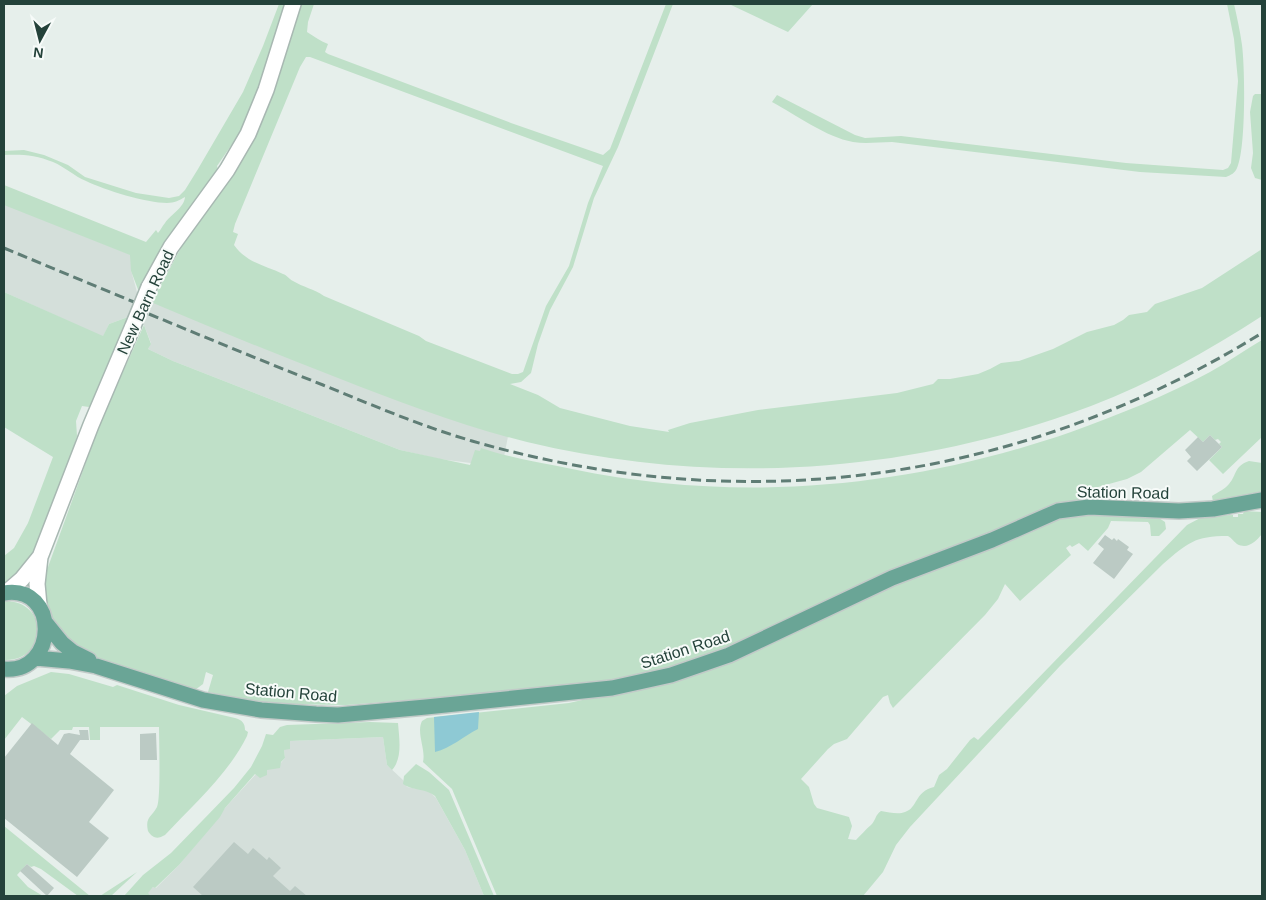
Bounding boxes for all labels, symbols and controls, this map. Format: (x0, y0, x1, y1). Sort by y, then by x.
north arrow (15, 15, 65, 65)
text: N (32, 44, 44, 61)
street label: New Barn Road (114, 247, 177, 357)
street label: Station Road (1077, 483, 1169, 502)
street label: Station Road (639, 627, 732, 672)
street label: Station Road (244, 680, 338, 705)

